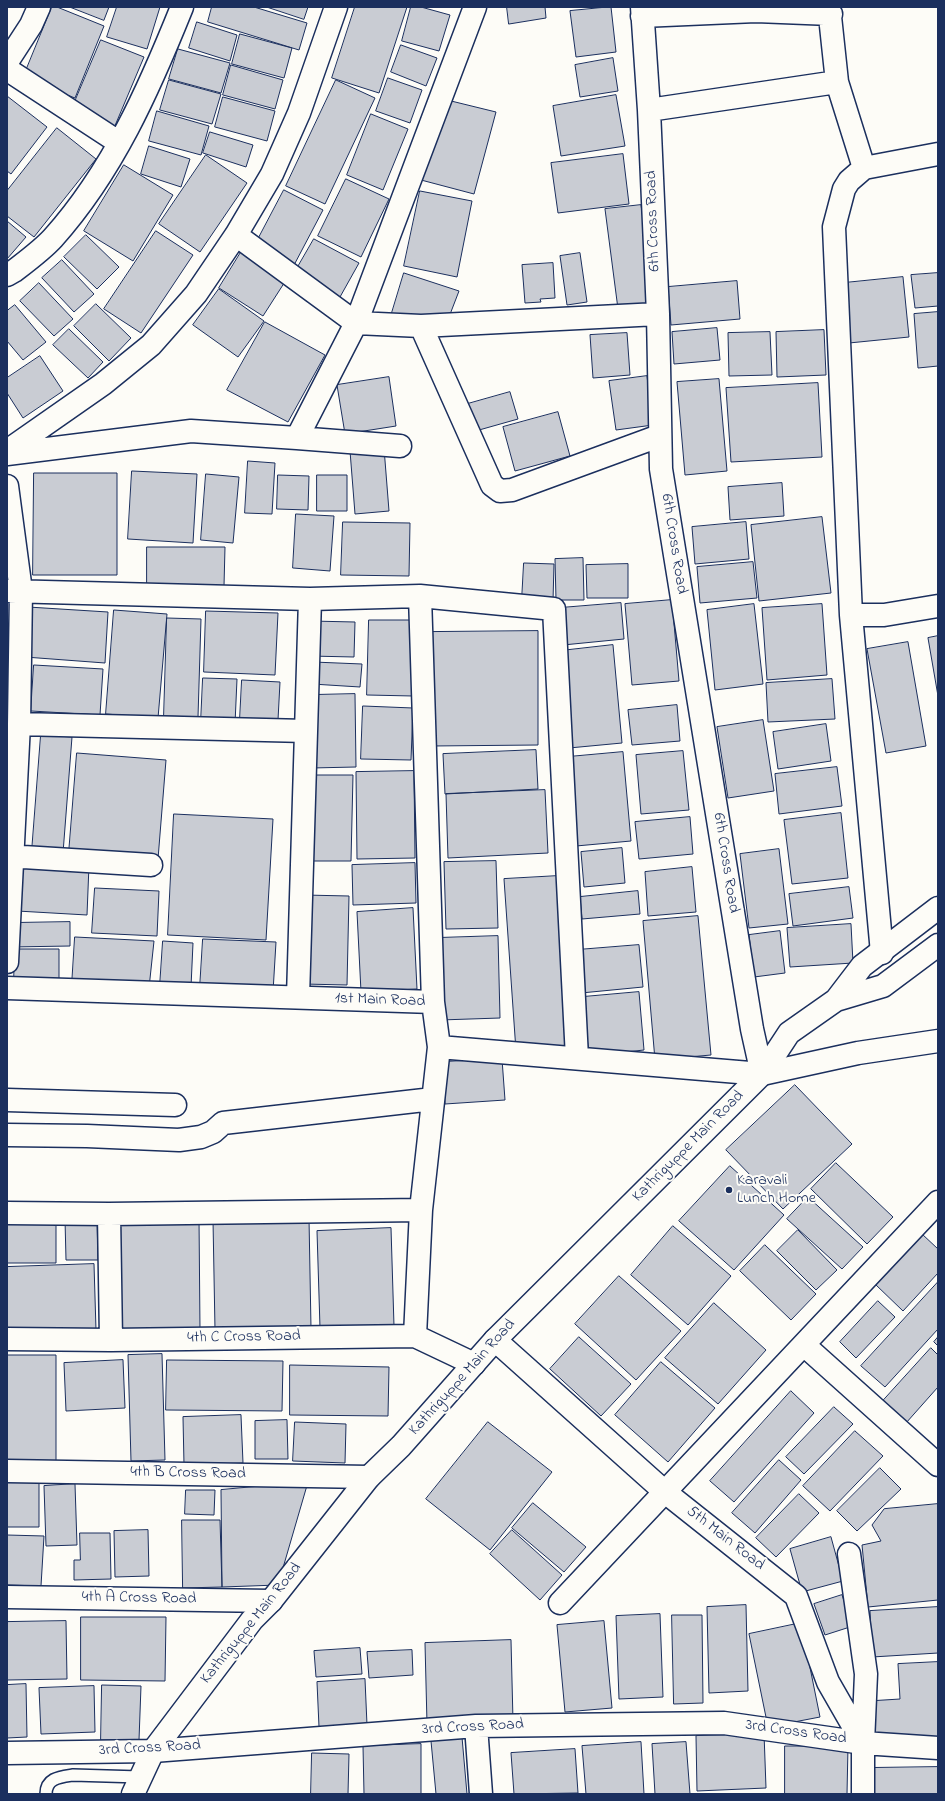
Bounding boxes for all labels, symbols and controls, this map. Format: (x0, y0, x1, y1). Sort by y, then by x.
street label: 6th Cross Road (643, 170, 665, 272)
street label: 6th Cross Road (656, 493, 690, 595)
street label: 6th Cross Road (708, 812, 742, 914)
street label: 1st Main Road (334, 990, 426, 1012)
street label: Kathriguppe Main Road (629, 1087, 749, 1207)
place label: Karavali Lunch Home (737, 1171, 816, 1209)
marker: Karavali Lunch Home (724, 1185, 734, 1195)
street label: Kathriguppe Main Road (406, 1316, 520, 1440)
street label: 4th C Cross Road (187, 1327, 301, 1349)
street label: 4th B Cross Road (130, 1463, 246, 1485)
street label: 5th Main Road (682, 1502, 768, 1576)
street label: Kathriguppe Main Road (197, 1560, 307, 1688)
street label: 4th A Cross Road (82, 1588, 196, 1610)
street label: 3rd Cross Road (422, 1716, 524, 1740)
street label: 3rd Cross Road (744, 1716, 848, 1750)
street label: 3rd Cross Road (99, 1737, 201, 1761)

